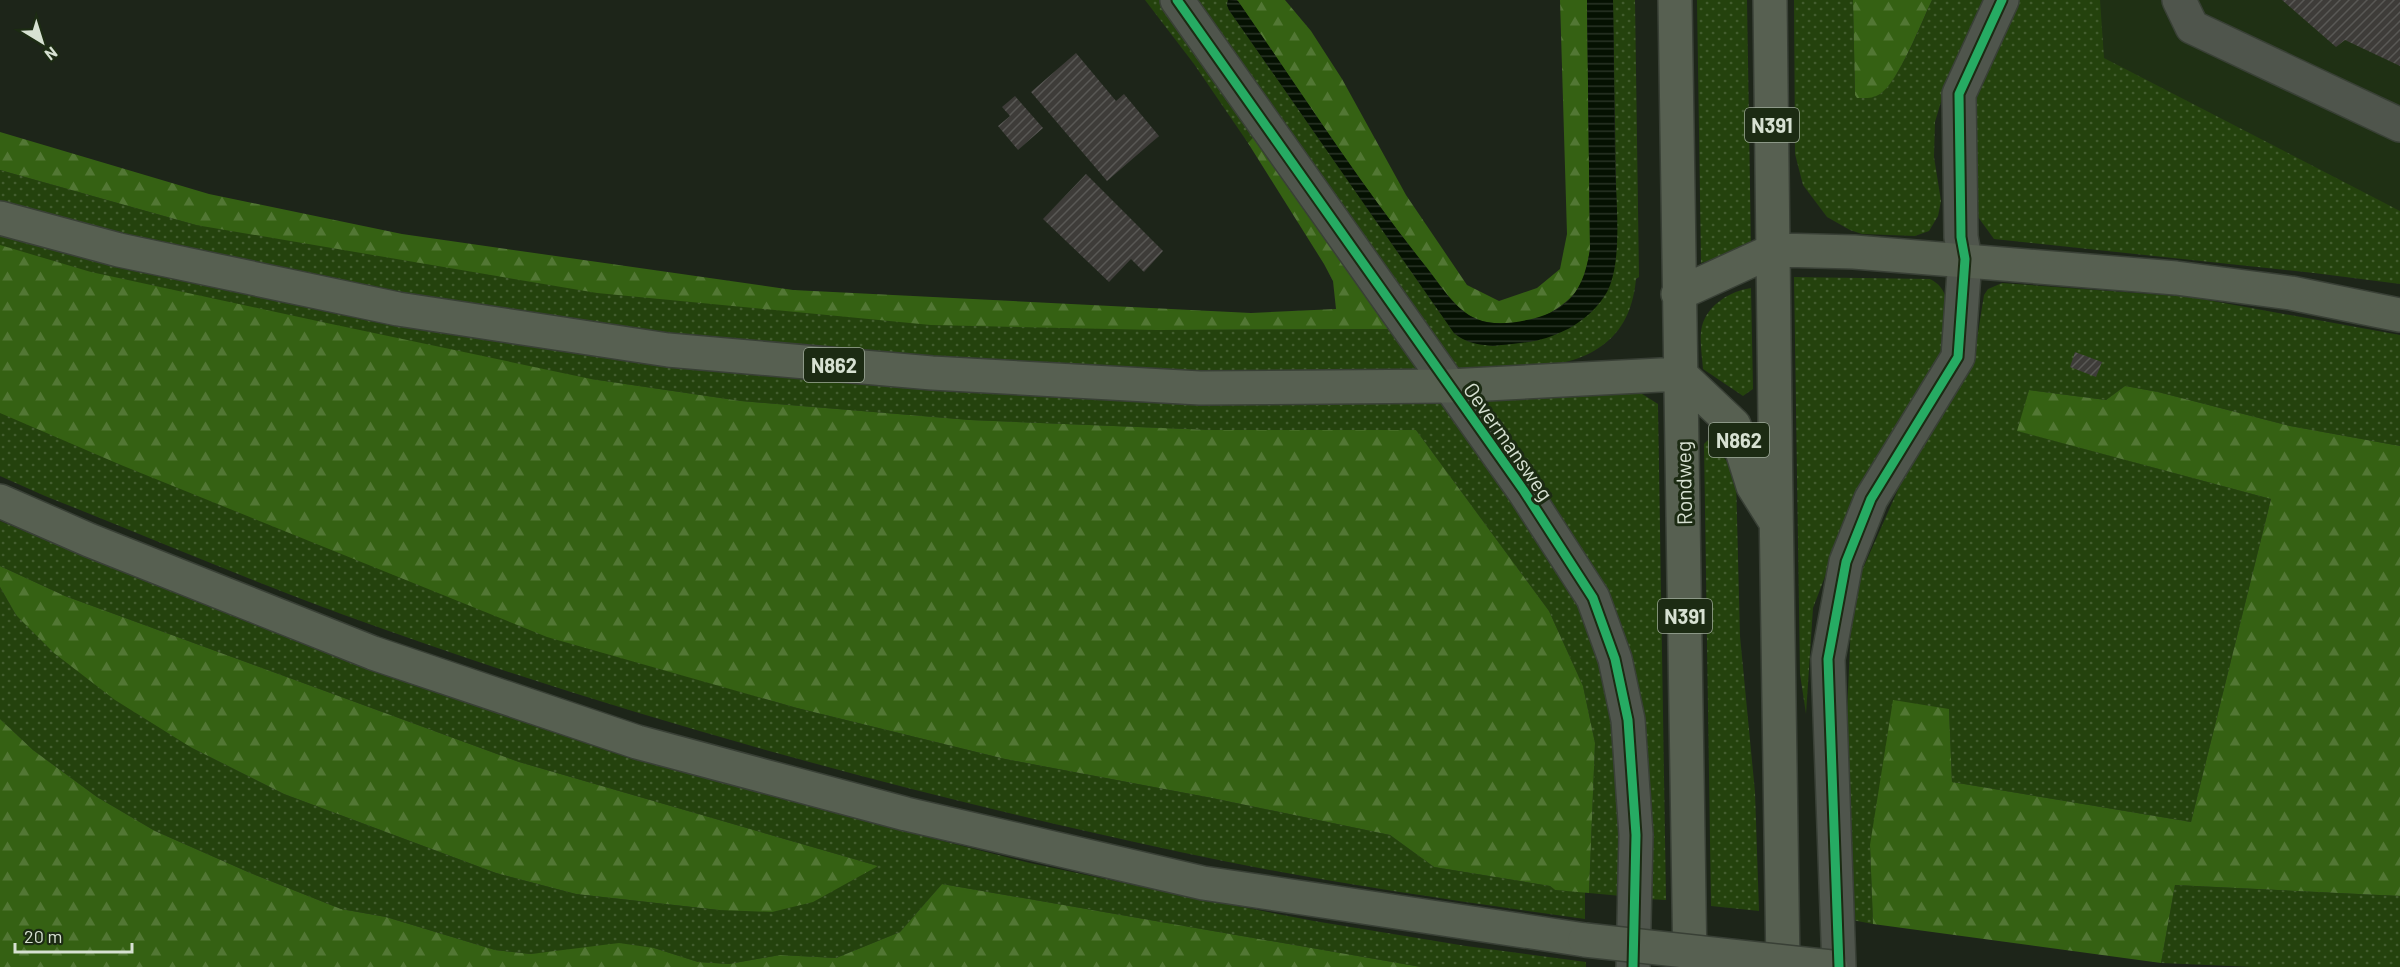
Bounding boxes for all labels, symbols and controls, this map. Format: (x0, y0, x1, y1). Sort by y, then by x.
north arrow (12, 12, 72, 72)
text: N (42, 43, 62, 65)
road number: N391 (1745, 108, 1799, 142)
road number: N862 (804, 348, 864, 382)
street label: Oevermansweg (1459, 377, 1559, 505)
road number: N862 (1709, 423, 1769, 457)
street label: Rondweg (1670, 441, 1696, 525)
road number: N391 (1658, 599, 1712, 633)
scale bar (15, 916, 132, 954)
text: 20 m (24, 925, 62, 947)

